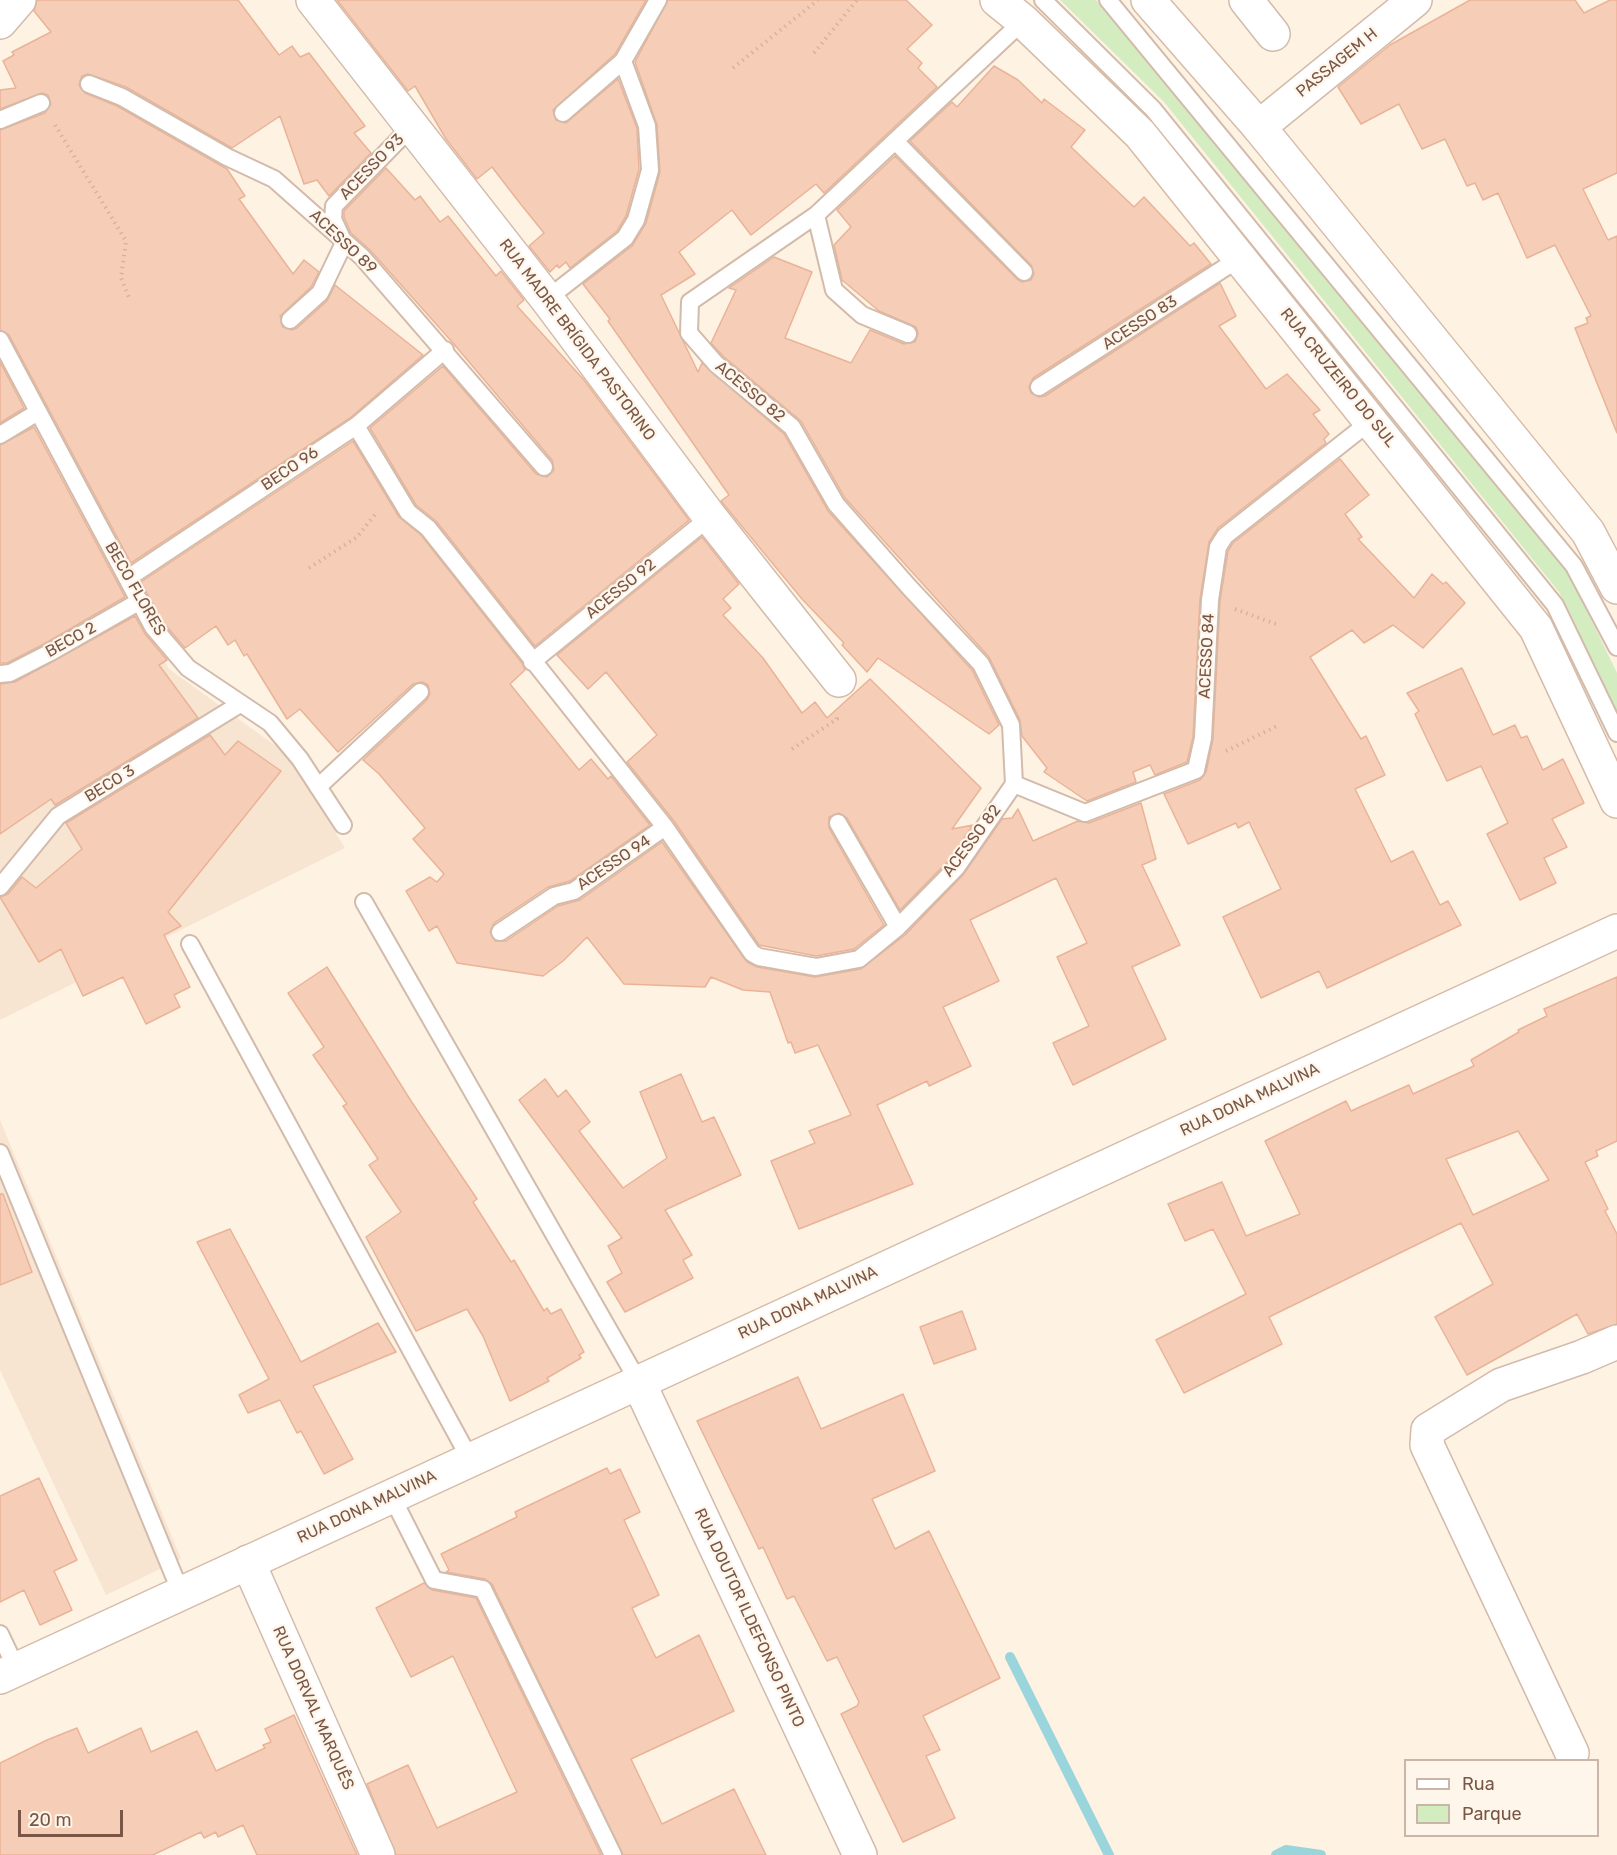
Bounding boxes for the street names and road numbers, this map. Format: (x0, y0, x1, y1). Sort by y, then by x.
street label: PASSAGEM H (1292, 24, 1382, 102)
street label: ACESSO 93 (336, 130, 408, 204)
street label: ACESSO 89 (305, 206, 381, 278)
street label: RUA MADRE BRÍGIDA PASTORINO (495, 235, 659, 445)
street label: ACESSO 83 (1099, 292, 1181, 354)
street label: RUA CRUZEIRO DO SUL (1276, 305, 1400, 451)
street label: ACESSO 82 (711, 357, 789, 427)
street label: BECO 96 (258, 443, 322, 495)
street label: BECO FLORES (100, 539, 170, 639)
street label: ACESSO 92 (582, 555, 660, 623)
street label: ACESSO 84 (1195, 613, 1219, 699)
street label: BECO 2 (42, 618, 100, 662)
street label: BECO 3 (81, 761, 139, 807)
street label: ACESSO 82 (939, 801, 1005, 881)
street label: ACESSO 94 (574, 831, 654, 895)
street label: RUA DONA MALVINA (1177, 1059, 1323, 1141)
street label: RUA DONA MALVINA (735, 1262, 881, 1344)
street label: RUA DONA MALVINA (294, 1466, 440, 1548)
street label: RUA DOUTOR ILDEFONSO PINTO (690, 1506, 808, 1730)
street label: RUA DORVAL MARQUÊS (268, 1623, 358, 1793)

